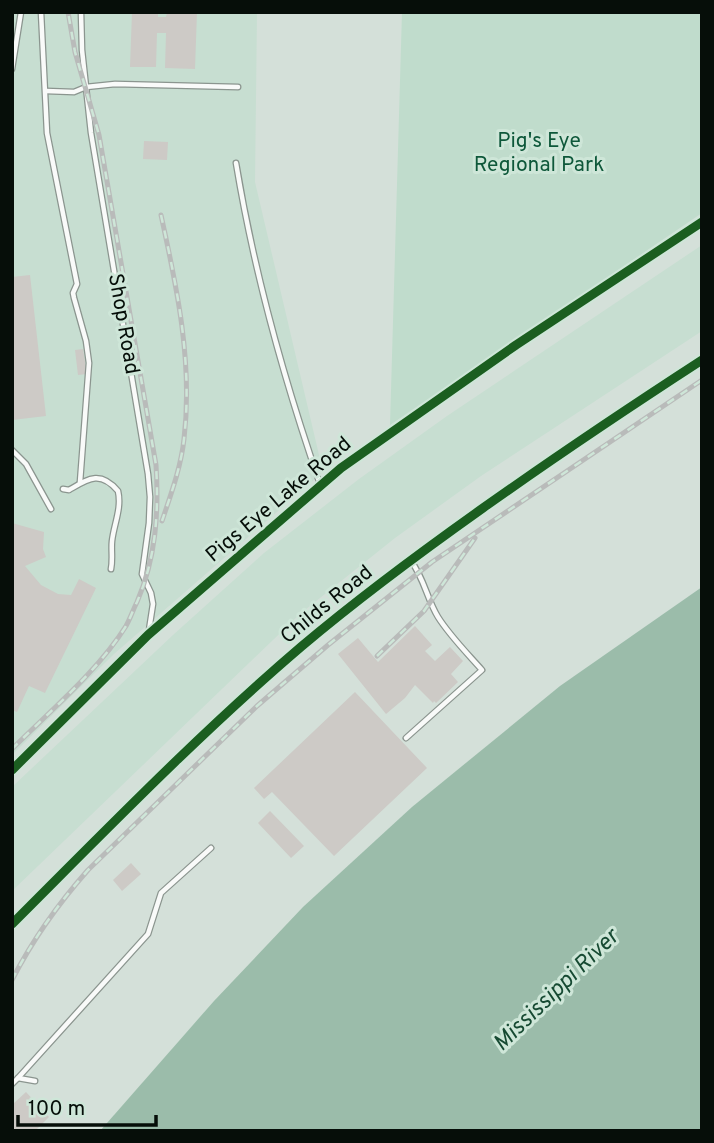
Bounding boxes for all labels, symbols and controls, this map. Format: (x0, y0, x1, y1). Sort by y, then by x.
park label: Pig's Eye Regional Park (474, 128, 604, 179)
street label: Shop Road (101, 272, 145, 376)
street label: Pigs Eye Lake Road (201, 431, 357, 569)
street label: Childs Road (275, 559, 379, 651)
water label: Mississippi River (488, 922, 628, 1058)
scale bar (18, 1084, 156, 1128)
text: 100 m (28, 1096, 85, 1123)

